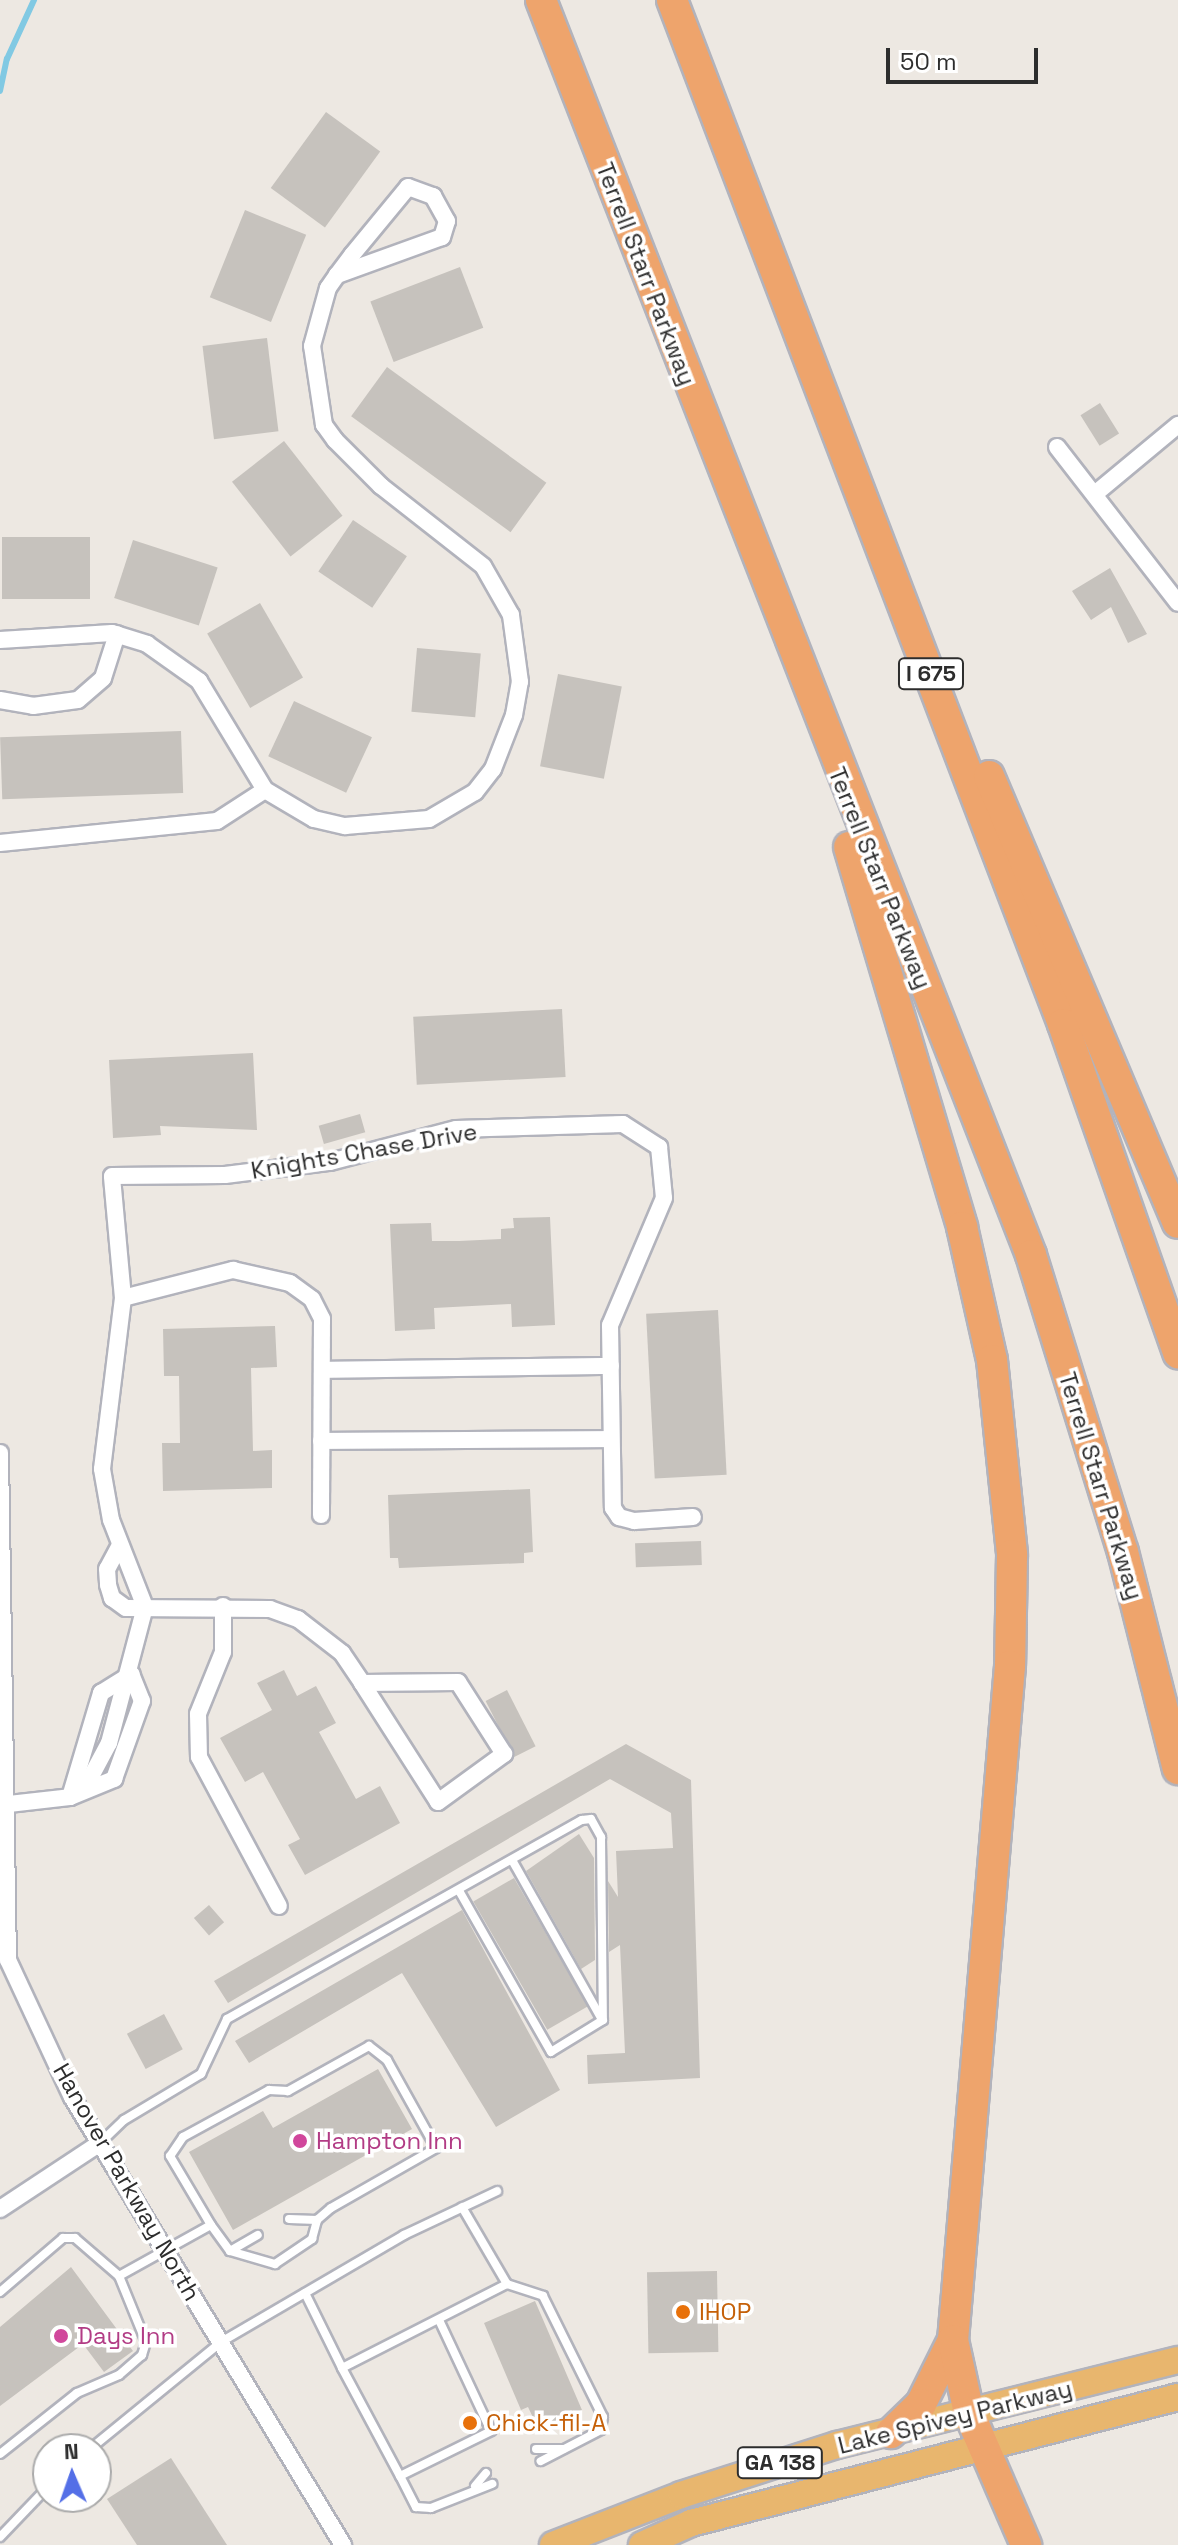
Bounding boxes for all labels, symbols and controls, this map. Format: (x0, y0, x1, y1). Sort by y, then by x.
scale bar (890, 32, 1042, 82)
text: 50 m (900, 46, 957, 77)
street label: Terrell Starr Parkway (590, 158, 702, 390)
road number: I 675 (897, 656, 965, 692)
street label: Terrell Starr Parkway (822, 763, 938, 993)
street label: Knights Chase Drive (249, 1117, 479, 1185)
street label: Terrell Starr Parkway (1053, 1369, 1149, 1603)
street label: Hanover Parkway North (47, 2058, 207, 2306)
place label: Hampton Inn (316, 2127, 463, 2155)
marker: Hampton Inn (291, 2132, 309, 2150)
place label: IHOP (699, 2298, 751, 2326)
marker: IHOP (674, 2303, 692, 2321)
place label: Days Inn (77, 2322, 175, 2350)
marker: Days Inn (52, 2327, 70, 2345)
street label: Lake Spivey Parkway (835, 2374, 1075, 2460)
place label: Chick-fil-A (486, 2409, 606, 2437)
marker: Chick-fil-A (461, 2414, 479, 2432)
north arrow (32, 2433, 112, 2513)
text: N (63, 2437, 79, 2465)
road number: GA 138 (736, 2445, 824, 2481)

